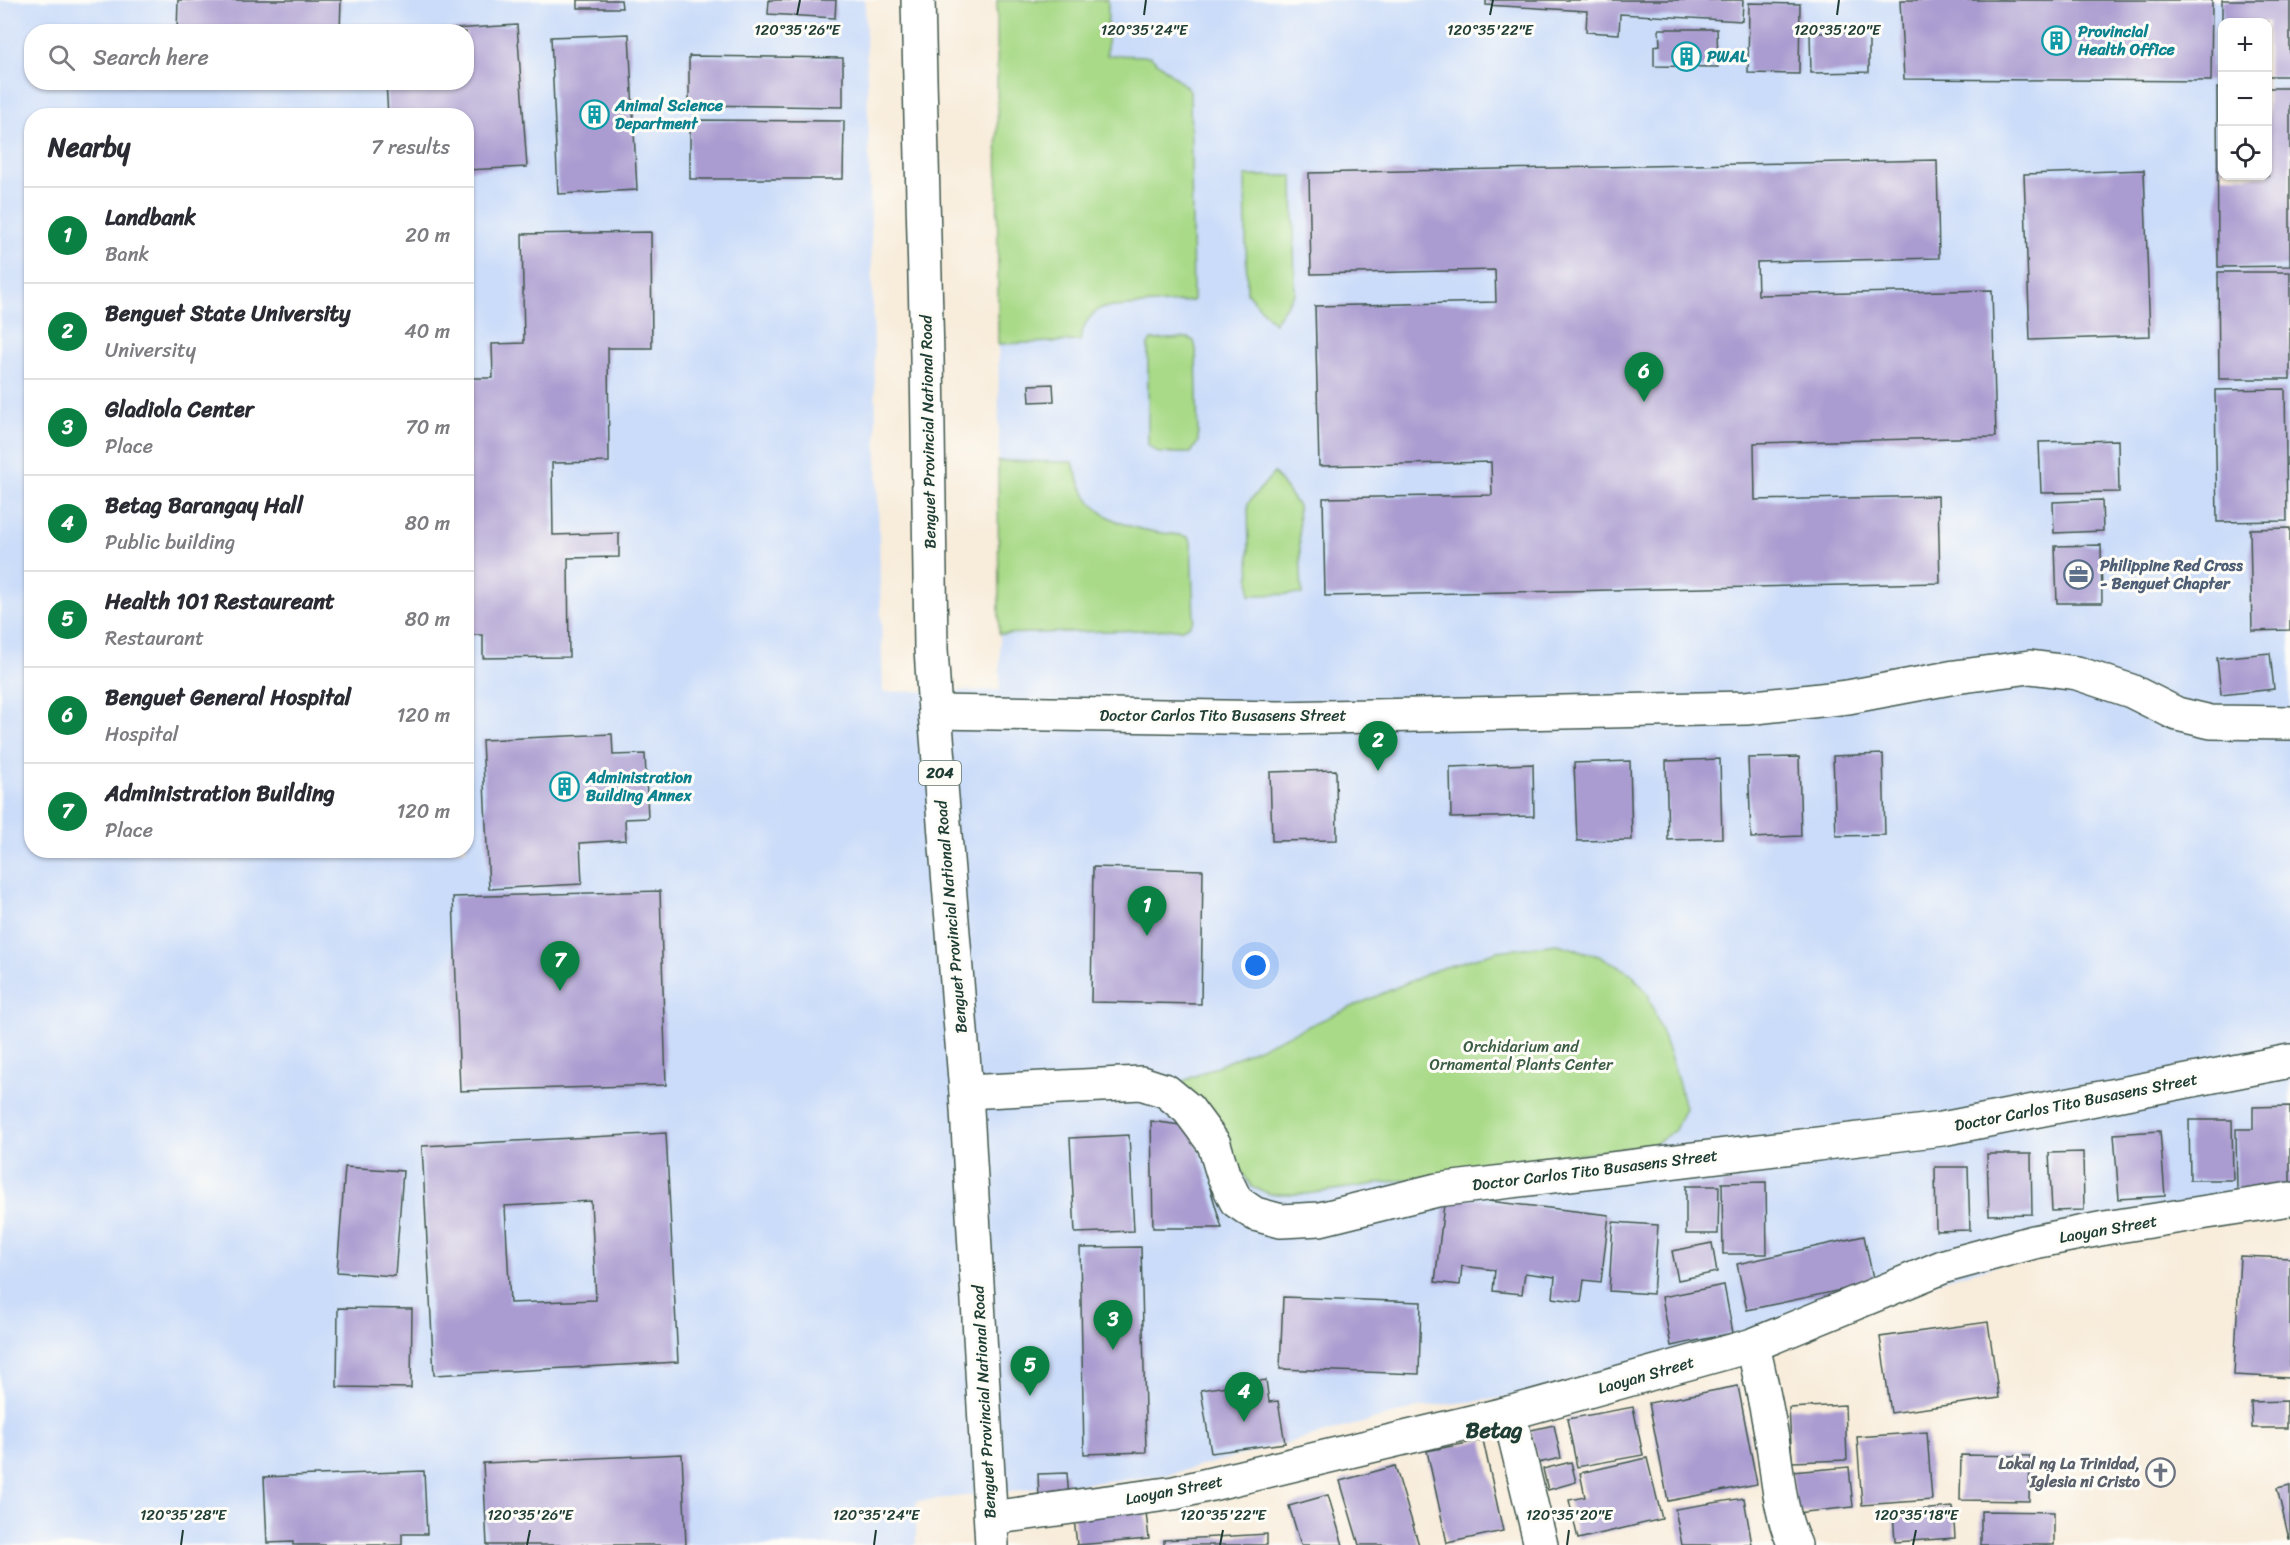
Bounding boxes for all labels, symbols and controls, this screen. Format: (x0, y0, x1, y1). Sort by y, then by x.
text: 120°35'26"E (754, 17, 842, 43)
text: 120°35'24"E (1101, 17, 1189, 43)
text: 120°35'22"E (1447, 17, 1535, 43)
text: 120°35'20"E (1794, 17, 1882, 43)
place label: Provincial Health Office (2077, 17, 2176, 64)
map controls (2218, 18, 2272, 180)
button: + (2218, 18, 2272, 72)
search box (24, 24, 474, 90)
building icon: Provincial Health Office (2041, 24, 2073, 56)
text: Search here (93, 38, 209, 77)
building icon: PWAL (1670, 40, 1702, 72)
icon: search (45, 41, 78, 74)
place label: PWAL (1707, 42, 1748, 71)
button: − (2218, 72, 2272, 126)
place label: Animal Science Department (614, 91, 724, 138)
building icon: Animal Science Department (578, 98, 610, 130)
text: Nearby (48, 124, 130, 170)
button: locate (2218, 126, 2272, 180)
text: 7 results (371, 130, 450, 165)
text: Landbank (105, 198, 196, 237)
text: 1 (63, 218, 72, 253)
text: 20 m (405, 218, 450, 253)
text: Bank (105, 237, 149, 272)
text: Benguet State University (105, 294, 351, 333)
street label: Benguet Provincial National Road (911, 313, 945, 549)
text: 2 (62, 314, 73, 349)
text: 40 m (404, 314, 450, 349)
text: University (105, 333, 196, 368)
pin: 6 (1624, 352, 1664, 402)
text: Gladiola Center (105, 390, 254, 429)
text: 3 (62, 410, 73, 445)
text: 70 m (405, 410, 450, 445)
text: Place (105, 429, 153, 464)
text: Betag Barangay Hall (105, 486, 303, 525)
text: 4 (61, 506, 74, 541)
text: 80 m (405, 506, 450, 541)
text: Public building (105, 525, 235, 560)
place label: Philippine Red Cross - Benguet Chapter (2100, 551, 2243, 598)
office icon: Philippine Red Cross - Benguet Chapter (2063, 558, 2095, 590)
text: Health 101 Restaureant (105, 582, 335, 621)
text: 5 (61, 602, 74, 637)
text: 80 m (405, 602, 450, 637)
text: Restaurant (105, 621, 204, 656)
text: Benguet General Hospital (105, 678, 351, 717)
text: 6 (62, 698, 73, 733)
text: 120 m (397, 698, 450, 733)
street label: Doctor Carlos Tito Busasens Street (1099, 701, 1347, 730)
text: Hospital (105, 717, 178, 752)
pin: 2 (1358, 722, 1398, 771)
road number: 204 (919, 761, 961, 785)
place label: Administration Building Annex (585, 763, 692, 810)
building icon: Administration Building Annex (549, 770, 581, 802)
text: Administration Building (105, 774, 335, 813)
text: 7 (62, 794, 73, 829)
text: 120 m (397, 794, 450, 829)
street label: Benguet Provincial National Road (926, 798, 976, 1035)
text: Place (105, 813, 153, 848)
pin: 1 (1128, 886, 1166, 936)
pin: 7 (540, 942, 580, 991)
your location (1241, 951, 1270, 980)
park label: Orchidarium and Ornamental Plants Center (1430, 1032, 1614, 1079)
street label: Doctor Carlos Tito Busasens Street (1952, 1064, 2200, 1140)
street label: Doctor Carlos Tito Busasens Street (1471, 1141, 1719, 1199)
street label: Laoyan Street (2057, 1206, 2159, 1252)
street label: Benguet Provincial National Road (963, 1283, 1005, 1519)
pin: 3 (1094, 1300, 1132, 1350)
pin: 5 (1010, 1346, 1050, 1396)
street label: Laoyan Street (1594, 1347, 1698, 1403)
pin: 4 (1224, 1372, 1264, 1422)
district label: Betag (1466, 1411, 1522, 1450)
place label: Lokal ng La Trinidad, Iglesia ni Cristo (1998, 1449, 2140, 1496)
church icon: Lokal ng La Trinidad, Iglesia ni Cristo (2145, 1456, 2177, 1488)
street label: Laoyan Street (1123, 1466, 1225, 1514)
text: 120°35'28"E (140, 1502, 228, 1528)
text: 120°35'26"E (487, 1502, 575, 1528)
text: 120°35'24"E (833, 1502, 921, 1528)
text: 120°35'22"E (1180, 1502, 1268, 1528)
text: 120°35'20"E (1526, 1502, 1614, 1528)
text: 120°35'18"E (1874, 1502, 1960, 1528)

